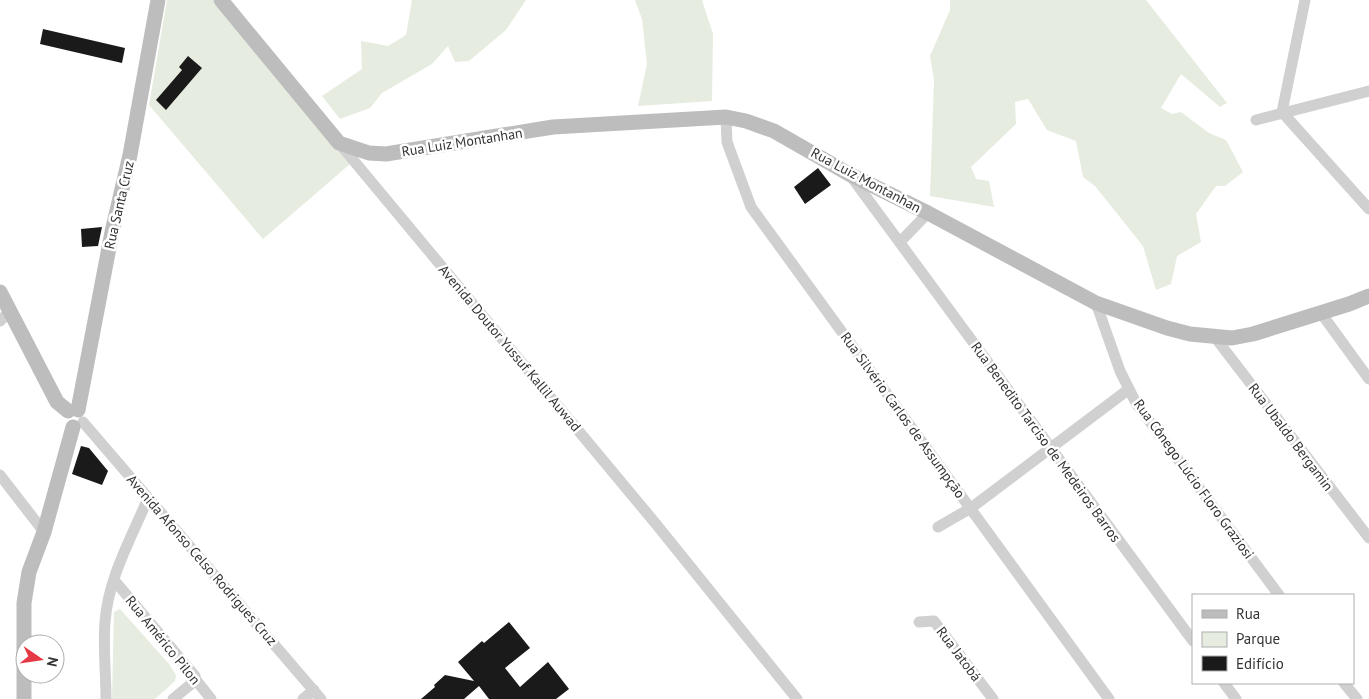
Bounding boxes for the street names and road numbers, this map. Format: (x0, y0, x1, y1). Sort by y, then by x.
street label: Rua Luiz Montanhan (400, 124, 524, 160)
street label: Rua Luiz Montanhan (808, 143, 924, 217)
street label: Rua Santa Cruz (100, 159, 138, 251)
street label: Avenida Doutor Yussuf Kallil Auwad (435, 261, 585, 435)
street label: Rua Silvério Carlos de Assumpção (837, 328, 969, 502)
street label: Rua Benedito Tarciso de Medeiros Barros (967, 338, 1125, 546)
street label: Rua Ubaldo Bergamin (1245, 380, 1337, 494)
street label: Rua Cônego Lúcio Floro Graziosi (1130, 396, 1258, 562)
street label: Avenida Afonso Celso Rodrigues Cruz (123, 471, 281, 649)
street label: Rua Américo Pilon (122, 592, 204, 688)
street label: Rua Jatobá (933, 623, 985, 685)

